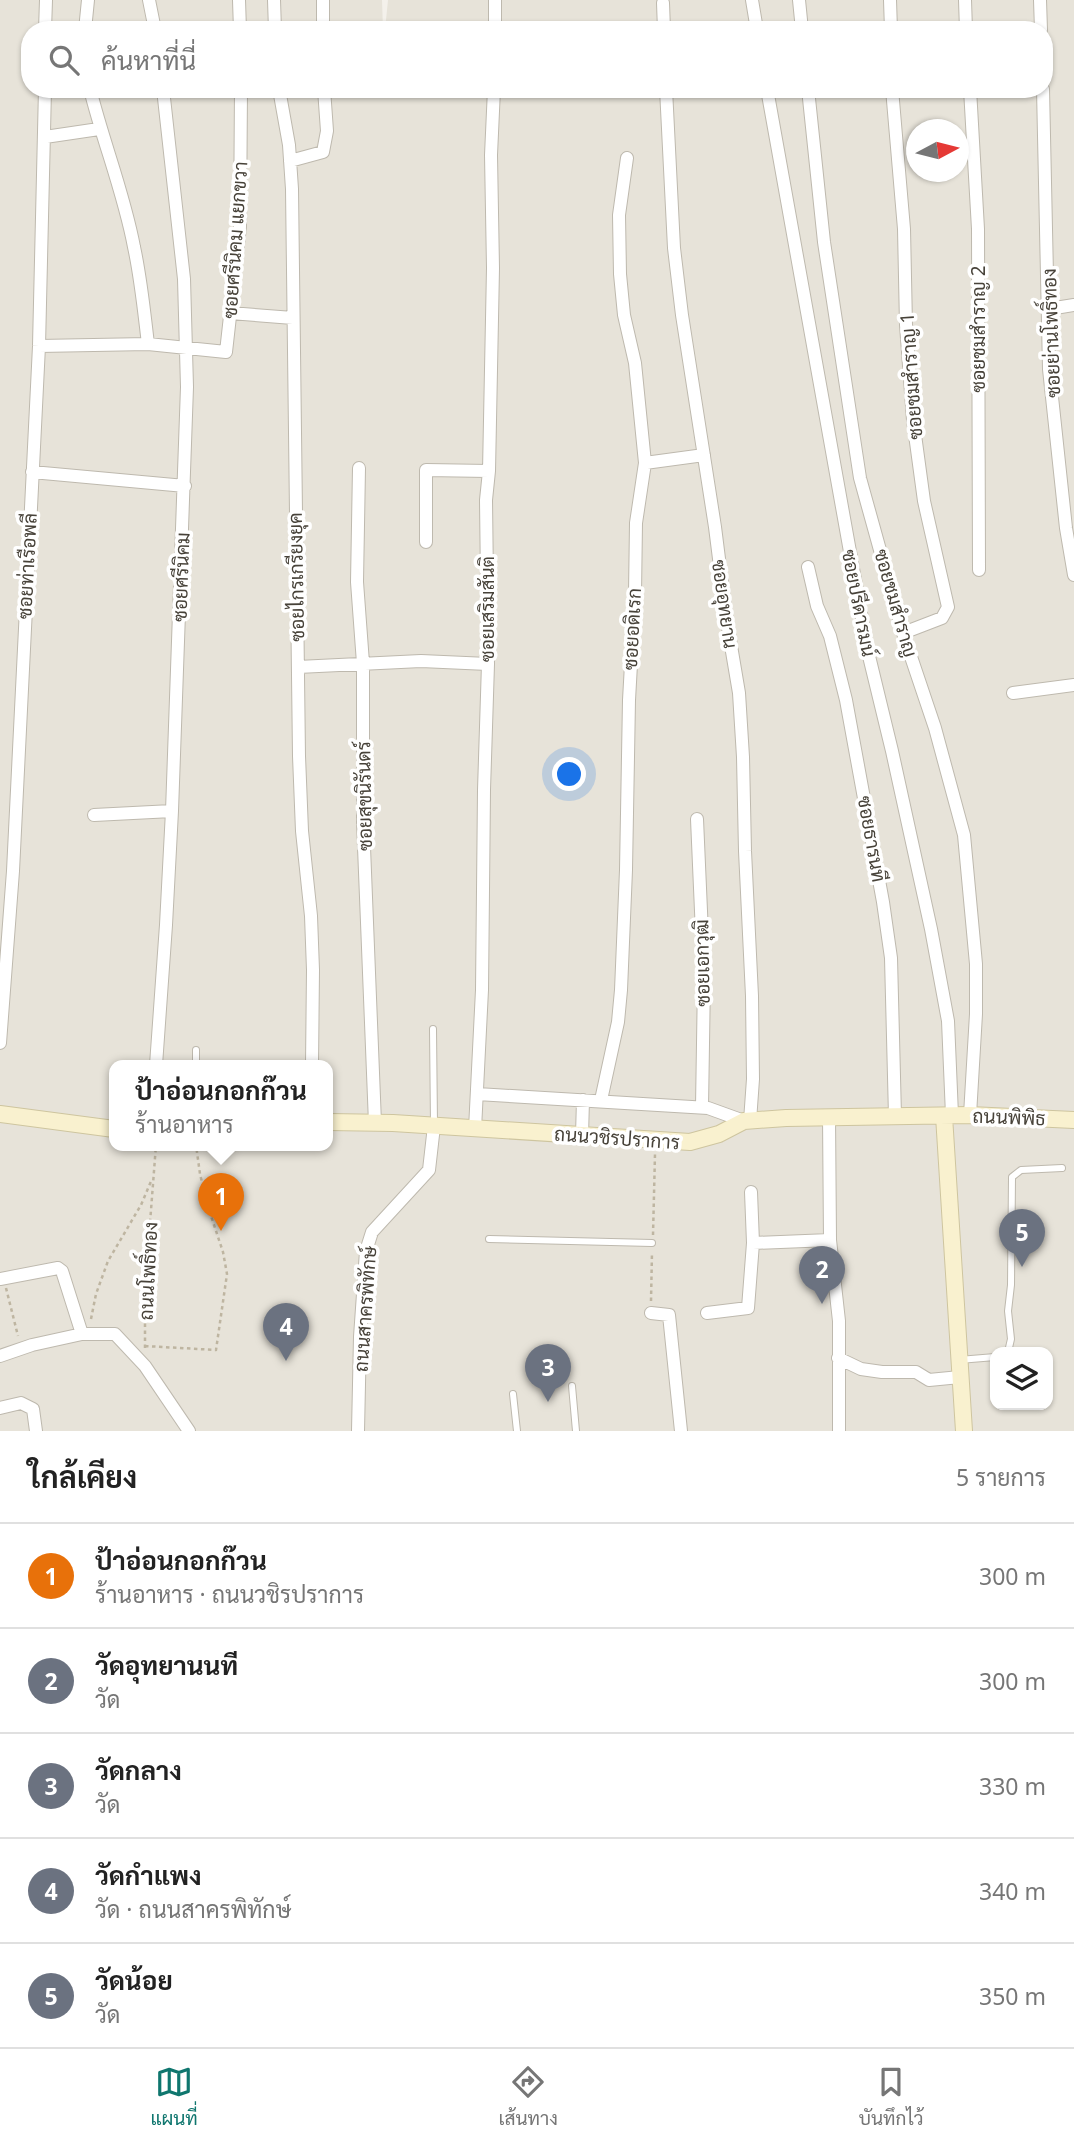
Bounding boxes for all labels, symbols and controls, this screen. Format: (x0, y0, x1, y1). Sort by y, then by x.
search box (21, 21, 1053, 98)
icon: search (45, 41, 83, 79)
text: ค้นหาที่นี่ (101, 42, 196, 78)
north arrow (906, 119, 969, 182)
street label: ซอยศรีนิคม แยกขวา (217, 160, 253, 320)
street label: ซอยชมสำราญ 2 (965, 265, 991, 393)
street label: ซอยย่านโพธิ์ทอง (1031, 268, 1066, 398)
street label: ซอยชมสำราญ 1 (894, 312, 928, 440)
street label: ซอยท่าเรือพลี (11, 512, 43, 620)
street label: ซอยไกรเกรียงยุค (282, 512, 310, 642)
street label: ซอยศรีนิคม (166, 532, 196, 622)
street label: ซอยชมสำราญ (868, 546, 924, 660)
street label: ซอยปรีดารมน์ (836, 547, 882, 659)
street label: ซอยเสริมสันติ (474, 556, 500, 662)
street label: ซอยอุทยาน (706, 558, 744, 650)
street label: ซอยอดิเรก (617, 587, 647, 671)
street label: ซอยสุขนิรันดร์ (350, 741, 378, 851)
your location (552, 757, 586, 791)
street label: ซอยธารนที (852, 794, 892, 884)
street label: ซอยเอกวุฒิ (688, 919, 716, 1007)
popup (109, 1060, 333, 1151)
text: ป้าอ่อนกอกก๊วน (135, 1072, 307, 1108)
street label: ถนนพิพิธ (972, 1103, 1046, 1131)
text: ร้านอาหาร (135, 1108, 234, 1140)
street label: ถนนวชิรปราการ (553, 1121, 681, 1155)
pin: 1 (198, 1173, 244, 1231)
pin: 5 (999, 1209, 1045, 1267)
street label: ถนนโพธิ์ทอง (127, 1221, 164, 1321)
street label: ถนนสาครพิทักษ์ (348, 1244, 382, 1373)
pin: 2 (799, 1246, 845, 1304)
pin: 4 (263, 1303, 309, 1361)
pin: 3 (525, 1344, 571, 1402)
map controls (990, 1347, 1053, 1410)
button: layers (990, 1347, 1053, 1410)
text: ใกล้เคียง (28, 1456, 137, 1497)
text: 5 รายการ (956, 1461, 1046, 1493)
text: ป้าอ่อนกอกก๊วน (95, 1542, 267, 1578)
text: 1 (44, 1560, 58, 1592)
text: 300 m (979, 1560, 1046, 1592)
text: ร้านอาหาร · ถนนวชิรปราการ (95, 1578, 364, 1610)
text: วัดอุทยานนที (95, 1647, 238, 1683)
text: 2 (44, 1665, 58, 1697)
text: 300 m (979, 1665, 1046, 1697)
text: วัด (95, 1683, 120, 1715)
text: วัดกลาง (95, 1752, 182, 1788)
text: 3 (44, 1770, 58, 1802)
text: 330 m (979, 1770, 1046, 1802)
text: วัด (95, 1788, 120, 1820)
text: วัดกำแพง (95, 1857, 201, 1893)
text: 4 (44, 1875, 58, 1907)
text: 340 m (979, 1875, 1046, 1907)
text: วัด · ถนนสาครพิทักษ์ (95, 1893, 291, 1925)
text: วัดน้อย (95, 1962, 173, 1998)
text: 5 (44, 1980, 58, 2012)
text: 350 m (979, 1980, 1046, 2012)
text: วัด (95, 1998, 120, 2030)
tab: แผนที่ (150, 2063, 198, 2131)
tab: เส้นทาง (499, 2063, 558, 2131)
tab: บันทึกไว้ (859, 2063, 924, 2131)

